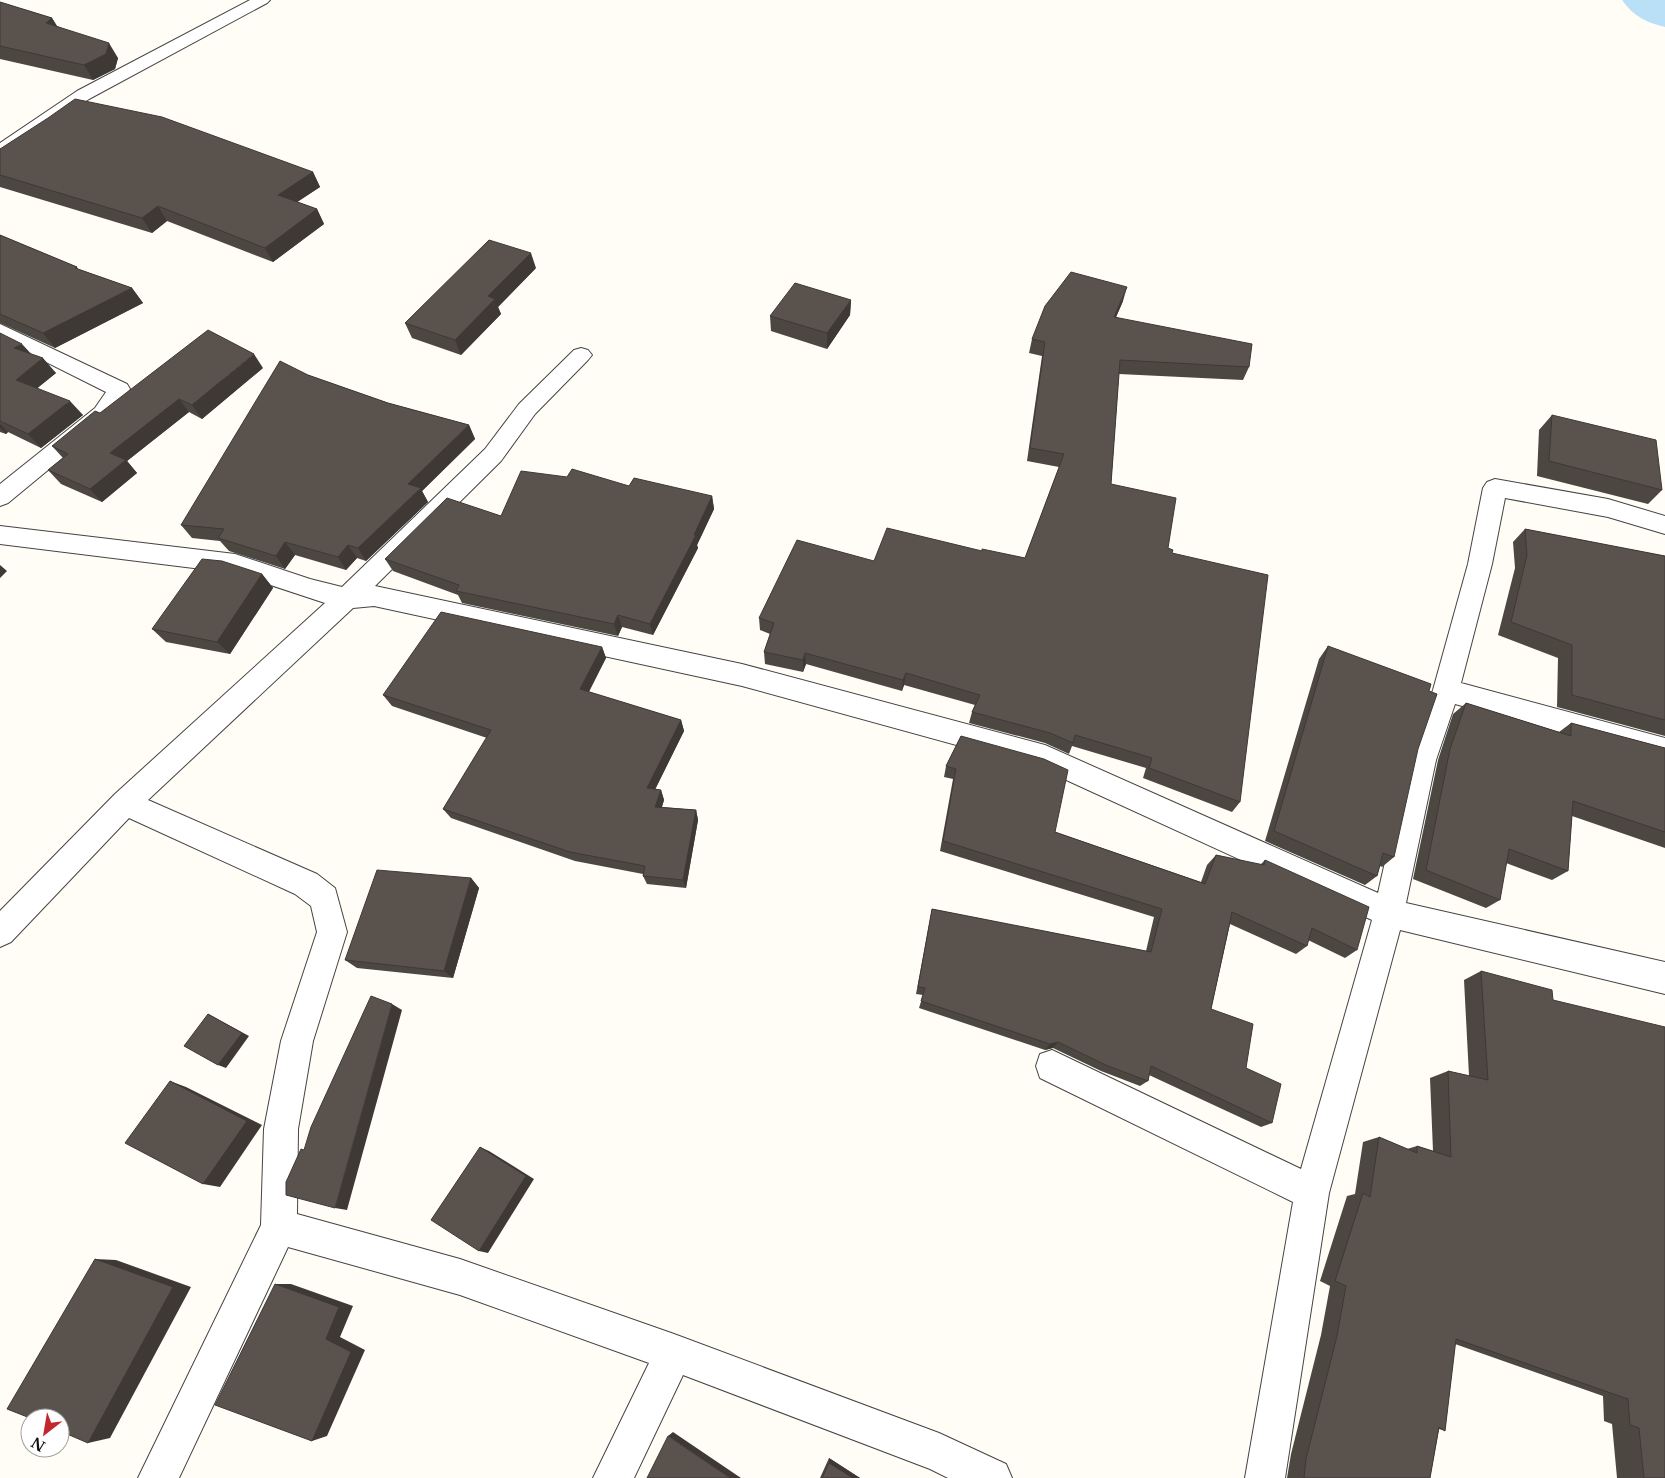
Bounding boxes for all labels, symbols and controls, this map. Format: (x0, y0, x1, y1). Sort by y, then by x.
north arrow (20, 1408, 70, 1458)
text: N (28, 1433, 49, 1455)

